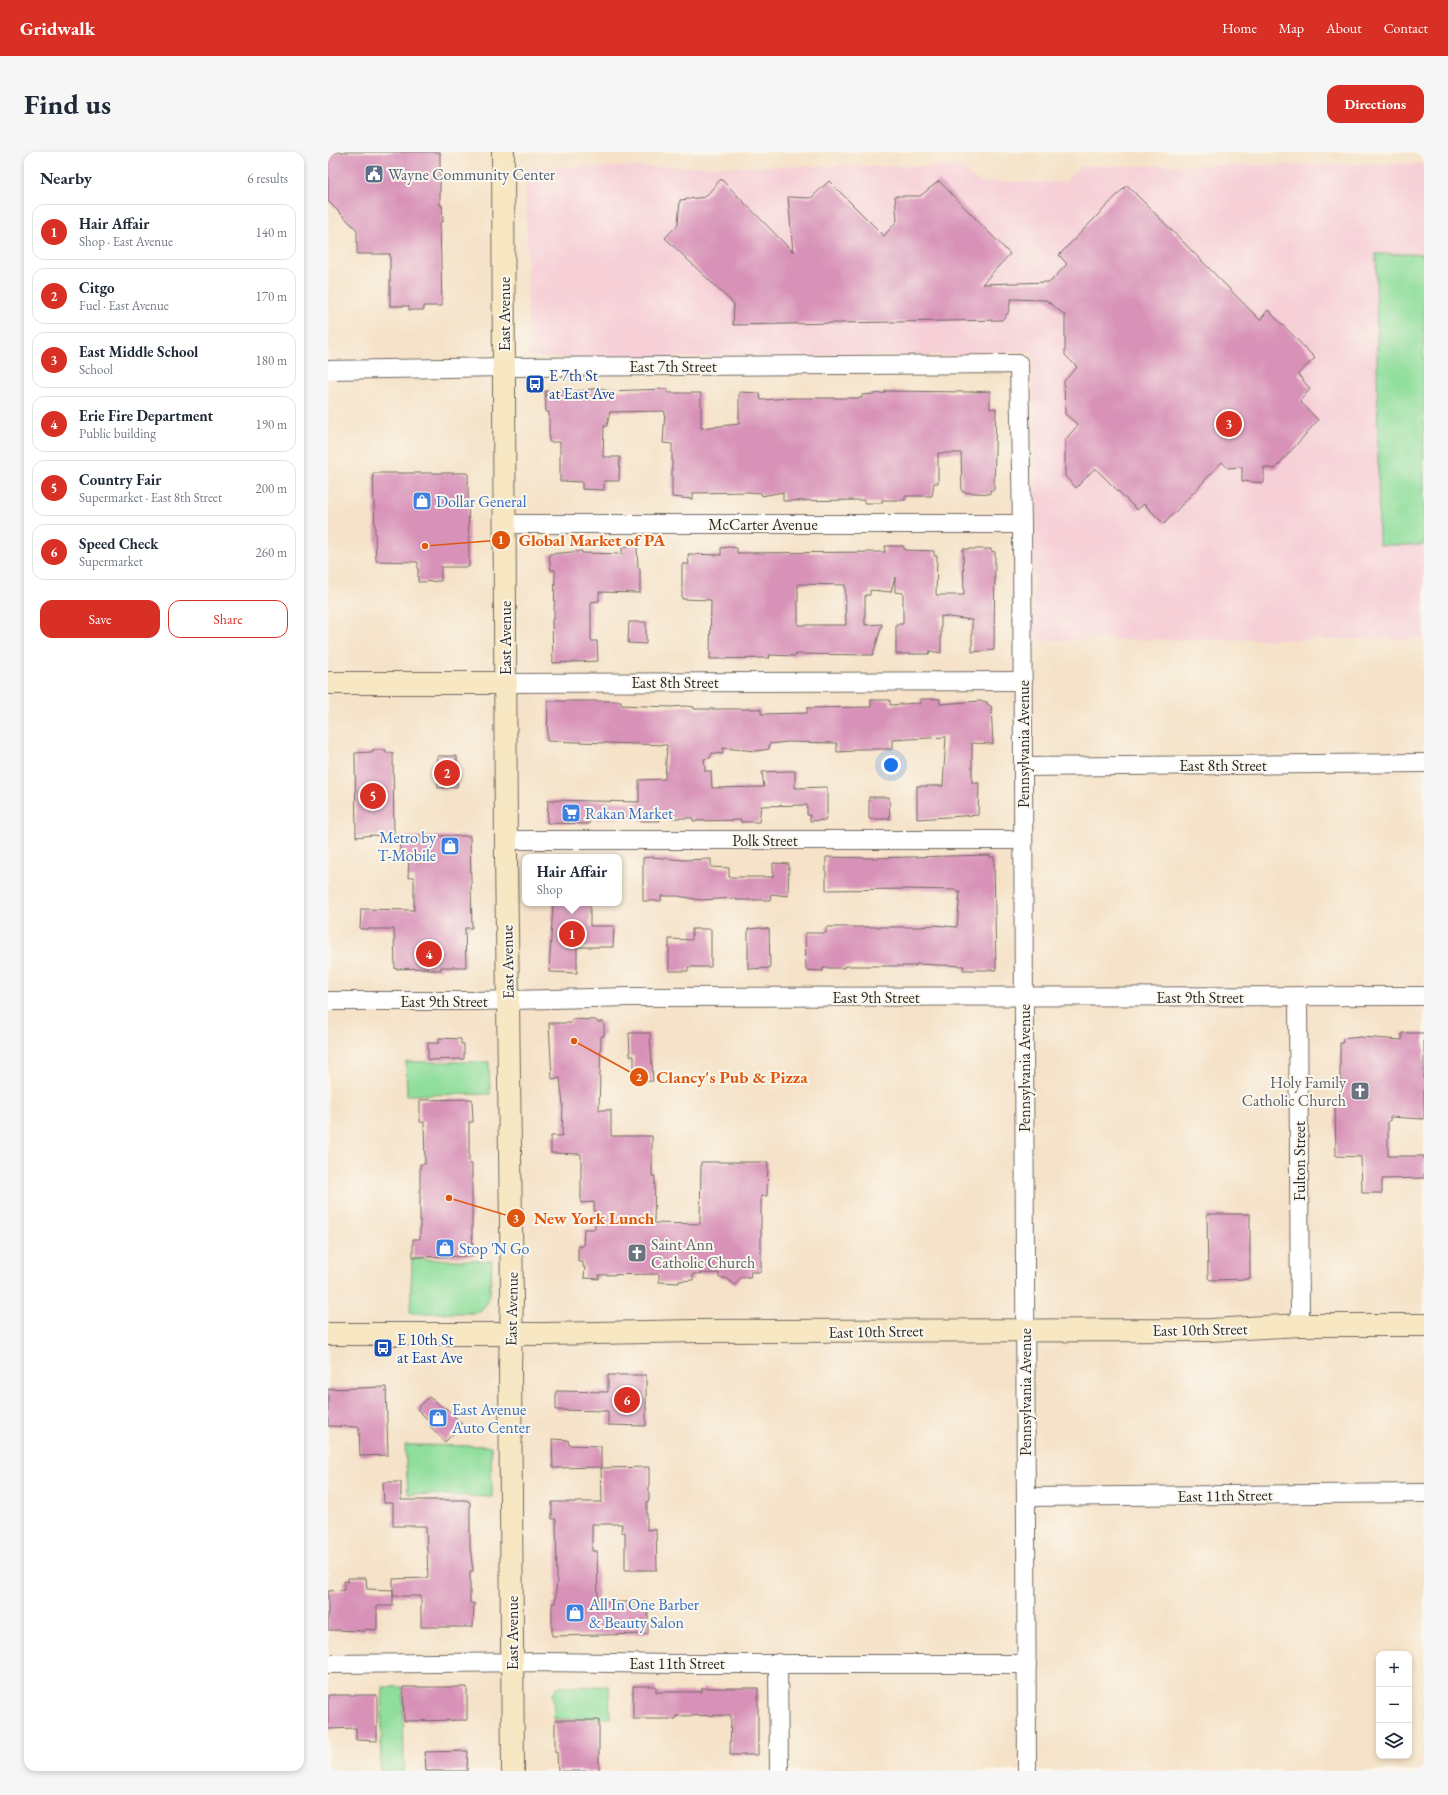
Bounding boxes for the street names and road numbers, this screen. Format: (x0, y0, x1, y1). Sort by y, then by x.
street label: East Avenue (494, 277, 515, 351)
street label: East 7th Street (629, 356, 717, 377)
street label: McCarter Avenue (708, 514, 818, 535)
street label: East Avenue (495, 601, 516, 675)
street label: East 8th Street (631, 672, 719, 693)
street label: Pennsylvania Avenue (1013, 680, 1034, 808)
street label: East 8th Street (1179, 755, 1267, 776)
street label: Polk Street (732, 830, 798, 851)
street label: East Avenue (496, 925, 519, 999)
street label: East 9th Street (832, 987, 920, 1008)
street label: East 9th Street (1156, 987, 1244, 1008)
street label: East 9th Street (400, 991, 488, 1012)
street label: Pennsylvania Avenue (1014, 1004, 1035, 1132)
street label: Fulton Street (1289, 1121, 1310, 1201)
street label: East Avenue (500, 1272, 523, 1346)
street label: East 10th Street (1152, 1318, 1248, 1341)
street label: East 10th Street (828, 1320, 924, 1343)
street label: Pennsylvania Avenue (1015, 1328, 1036, 1456)
street label: East 11th Street (1177, 1484, 1273, 1507)
street label: East Avenue (502, 1596, 523, 1670)
street label: East 11th Street (629, 1653, 725, 1674)

